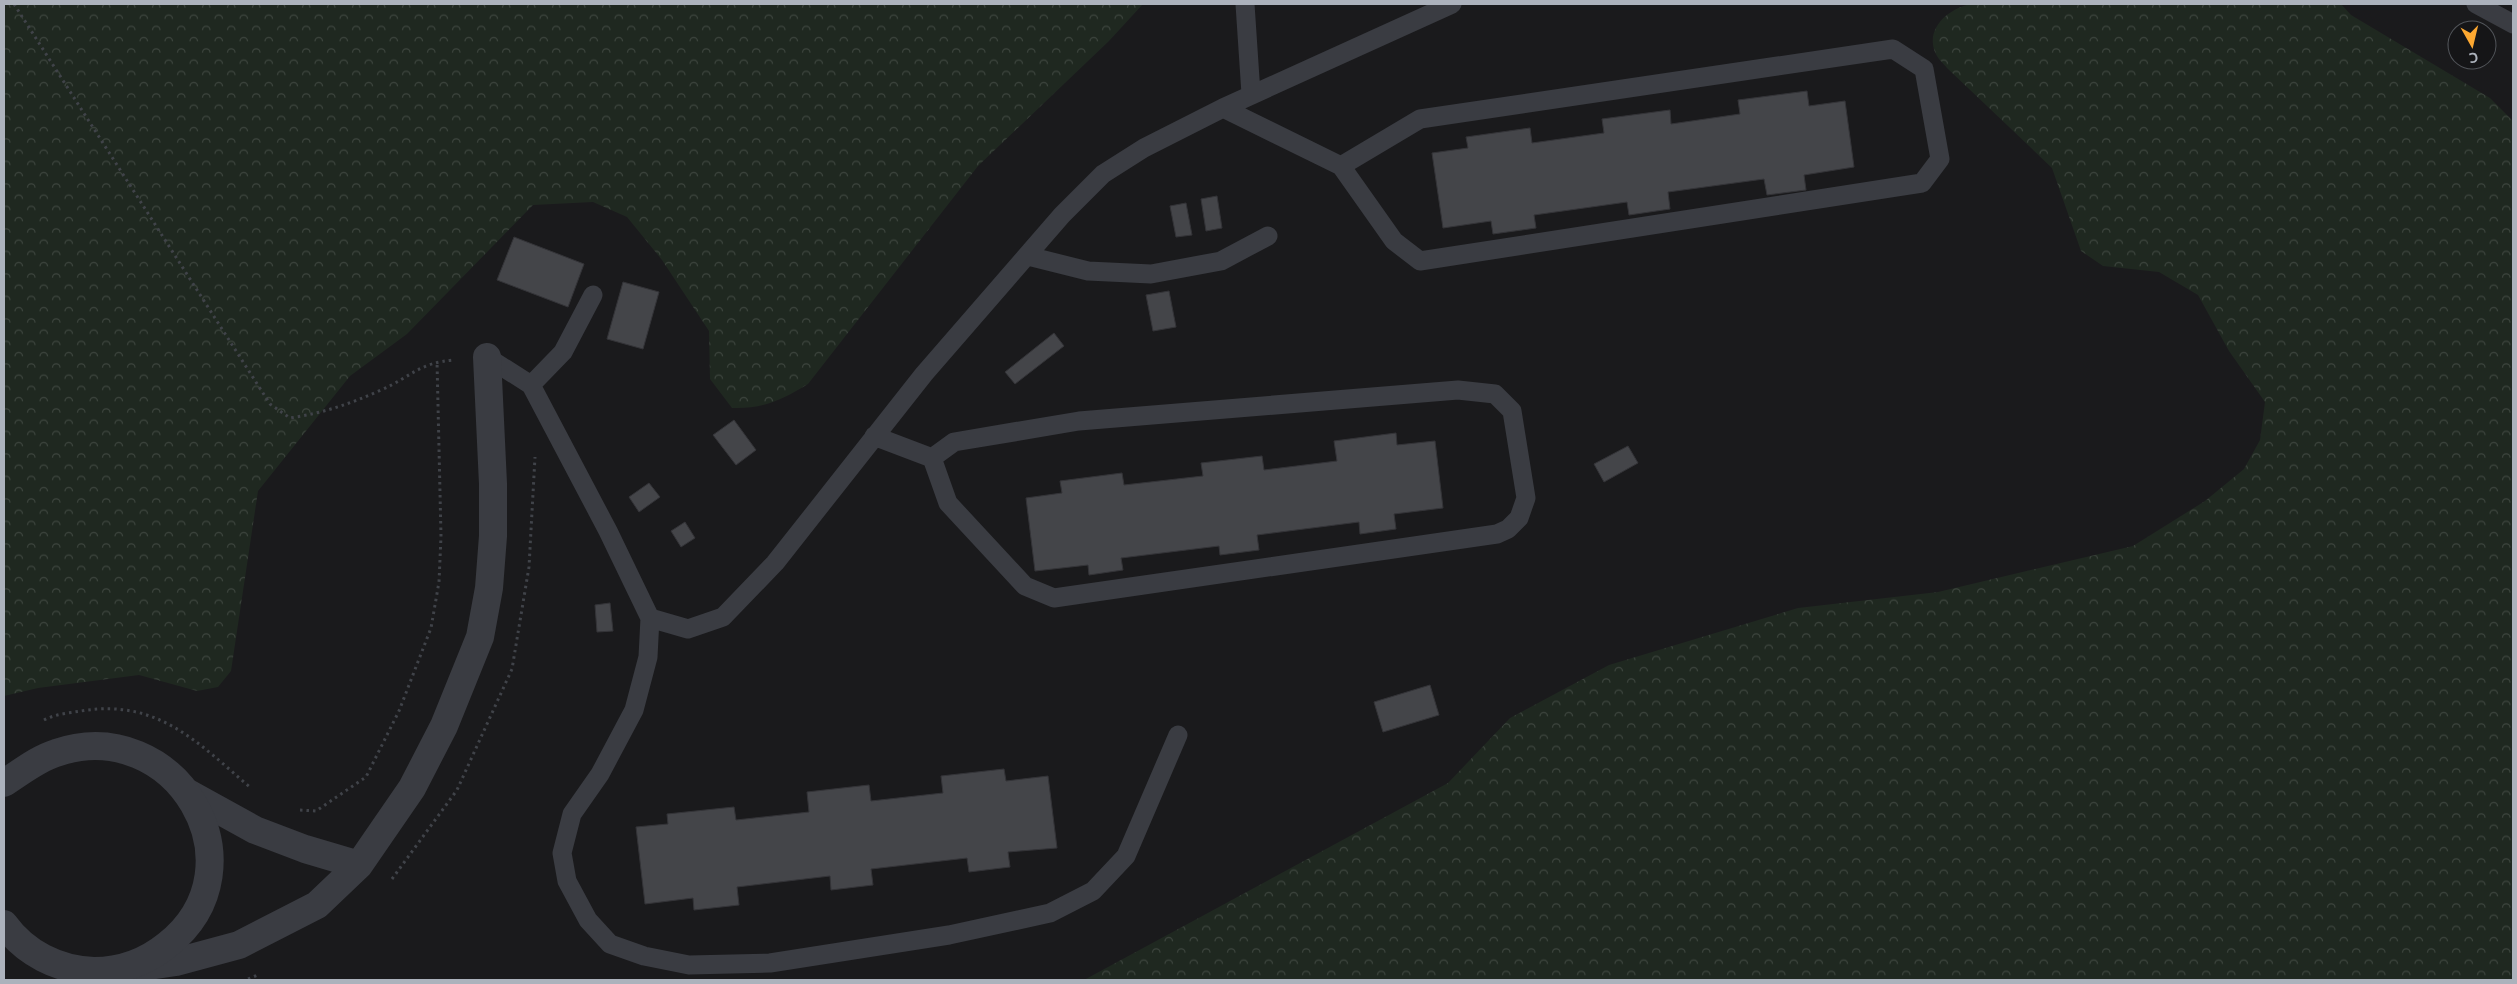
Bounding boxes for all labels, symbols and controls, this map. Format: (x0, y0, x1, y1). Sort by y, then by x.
north arrow (2447, 20, 2497, 70)
text: С (2468, 49, 2479, 66)

